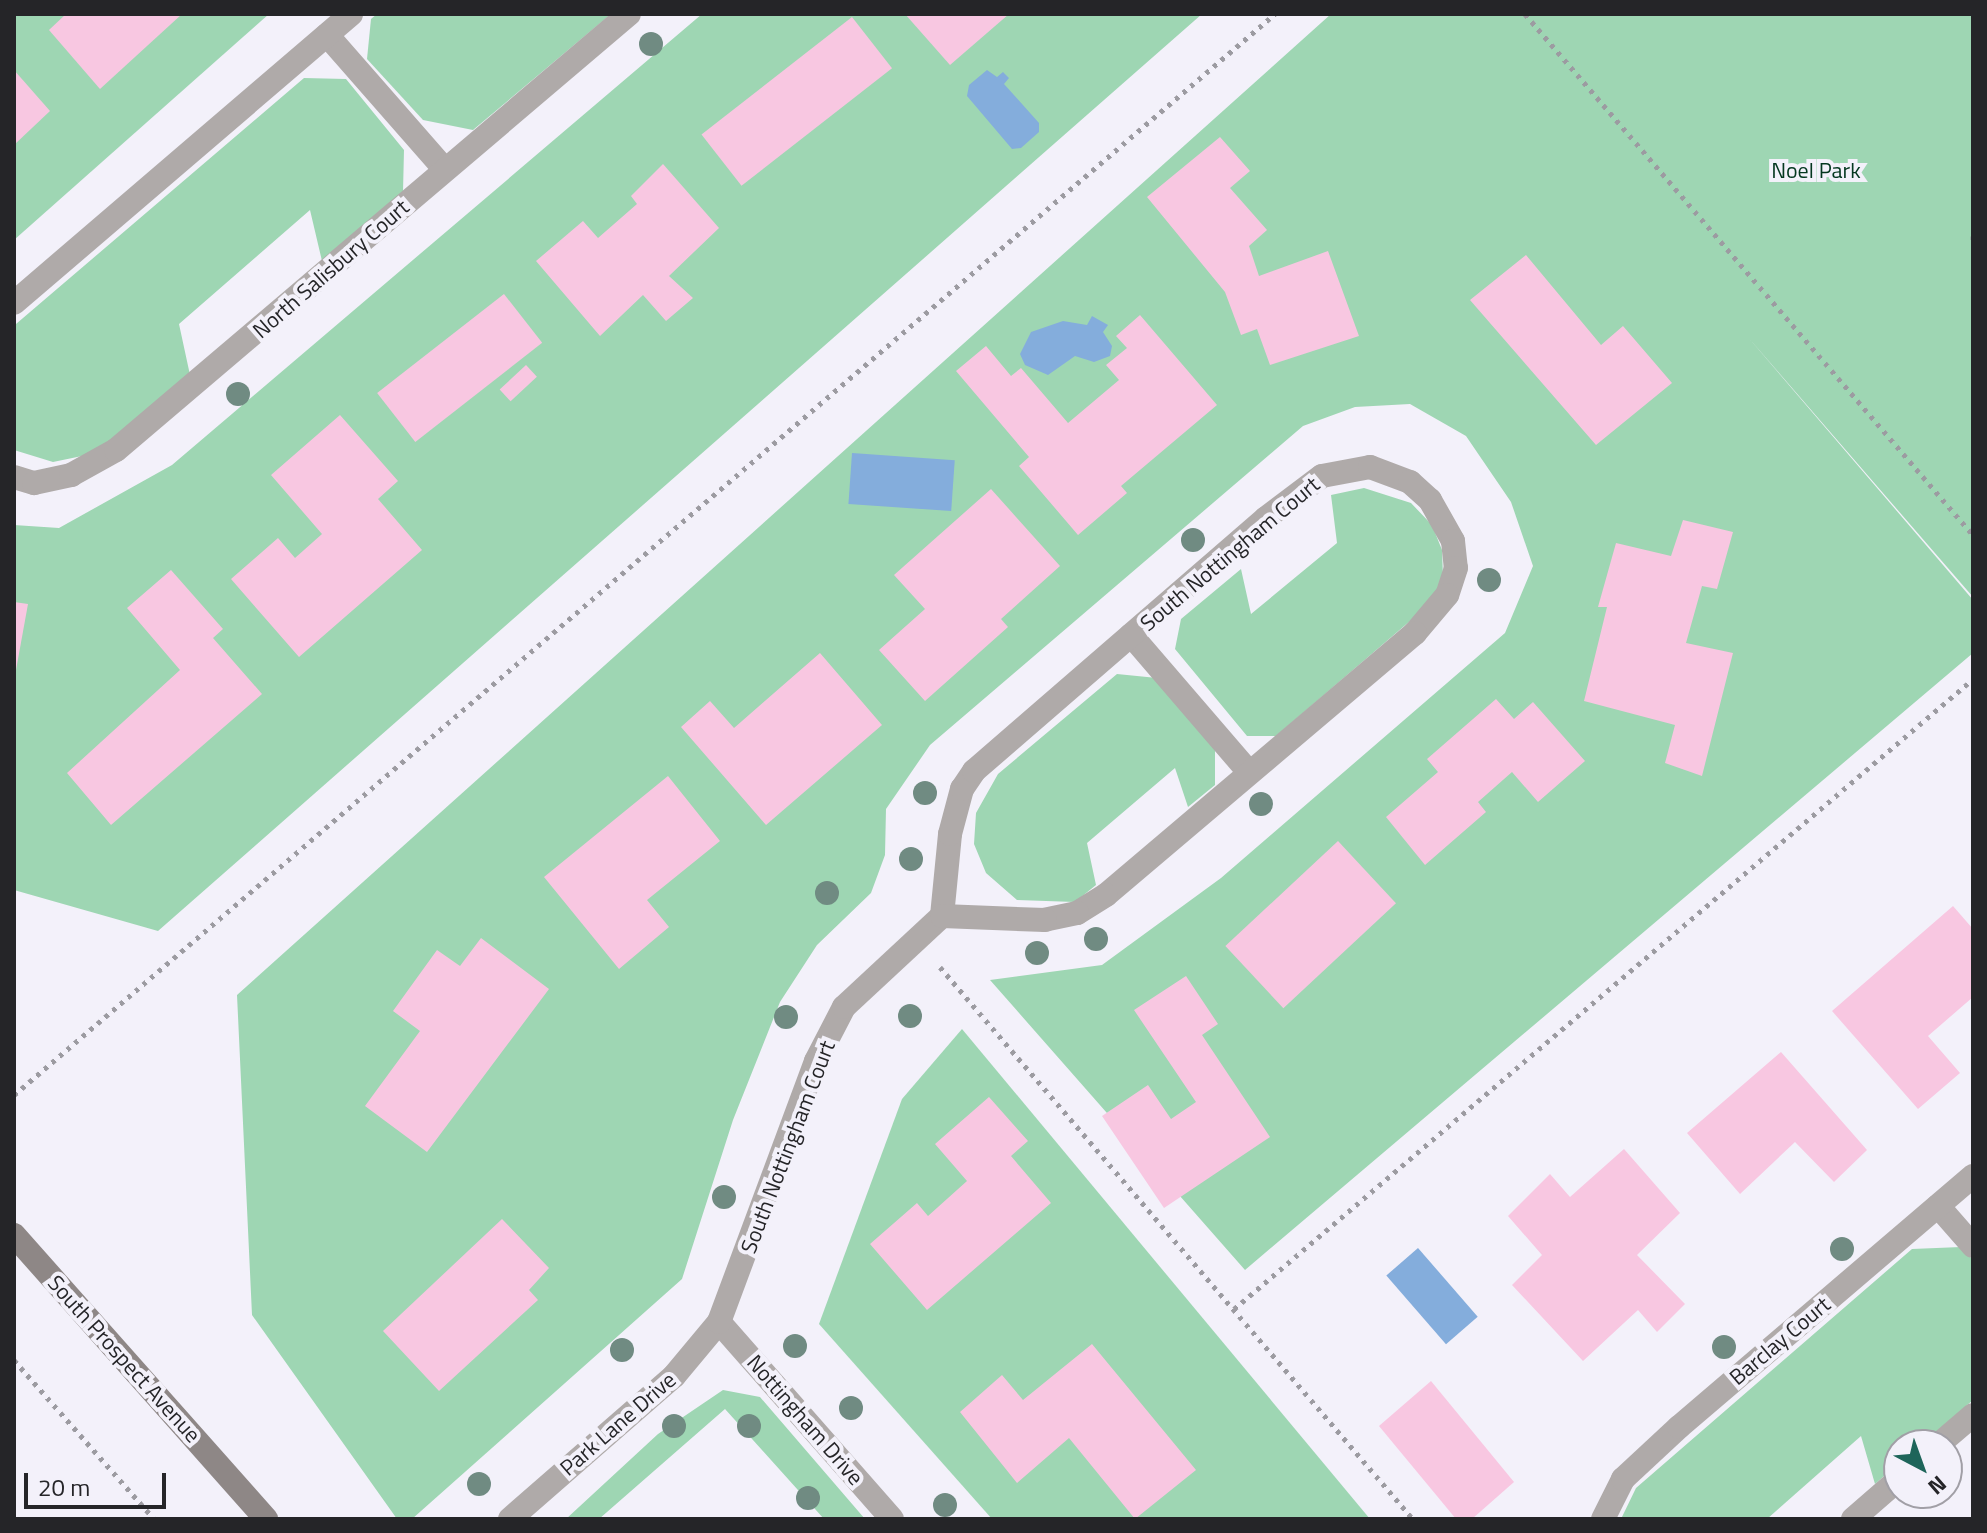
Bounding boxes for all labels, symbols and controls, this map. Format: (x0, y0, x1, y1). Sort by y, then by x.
park label: Noel Park (1771, 158, 1861, 184)
street label: North Salisbury Court (248, 194, 414, 344)
street label: South Nottingham Court (1135, 471, 1325, 637)
street label: South Nottingham Court (735, 1037, 841, 1257)
street label: South Prospect Avenue (42, 1270, 206, 1448)
street label: Barclay Court (1724, 1291, 1836, 1391)
street label: Nottingham Drive (741, 1350, 869, 1490)
street label: Park Lane Drive (555, 1367, 681, 1481)
north arrow (1883, 1429, 1963, 1509)
scale bar (28, 1457, 170, 1507)
text: N (1921, 1468, 1954, 1503)
text: 20 m (38, 1469, 90, 1505)

